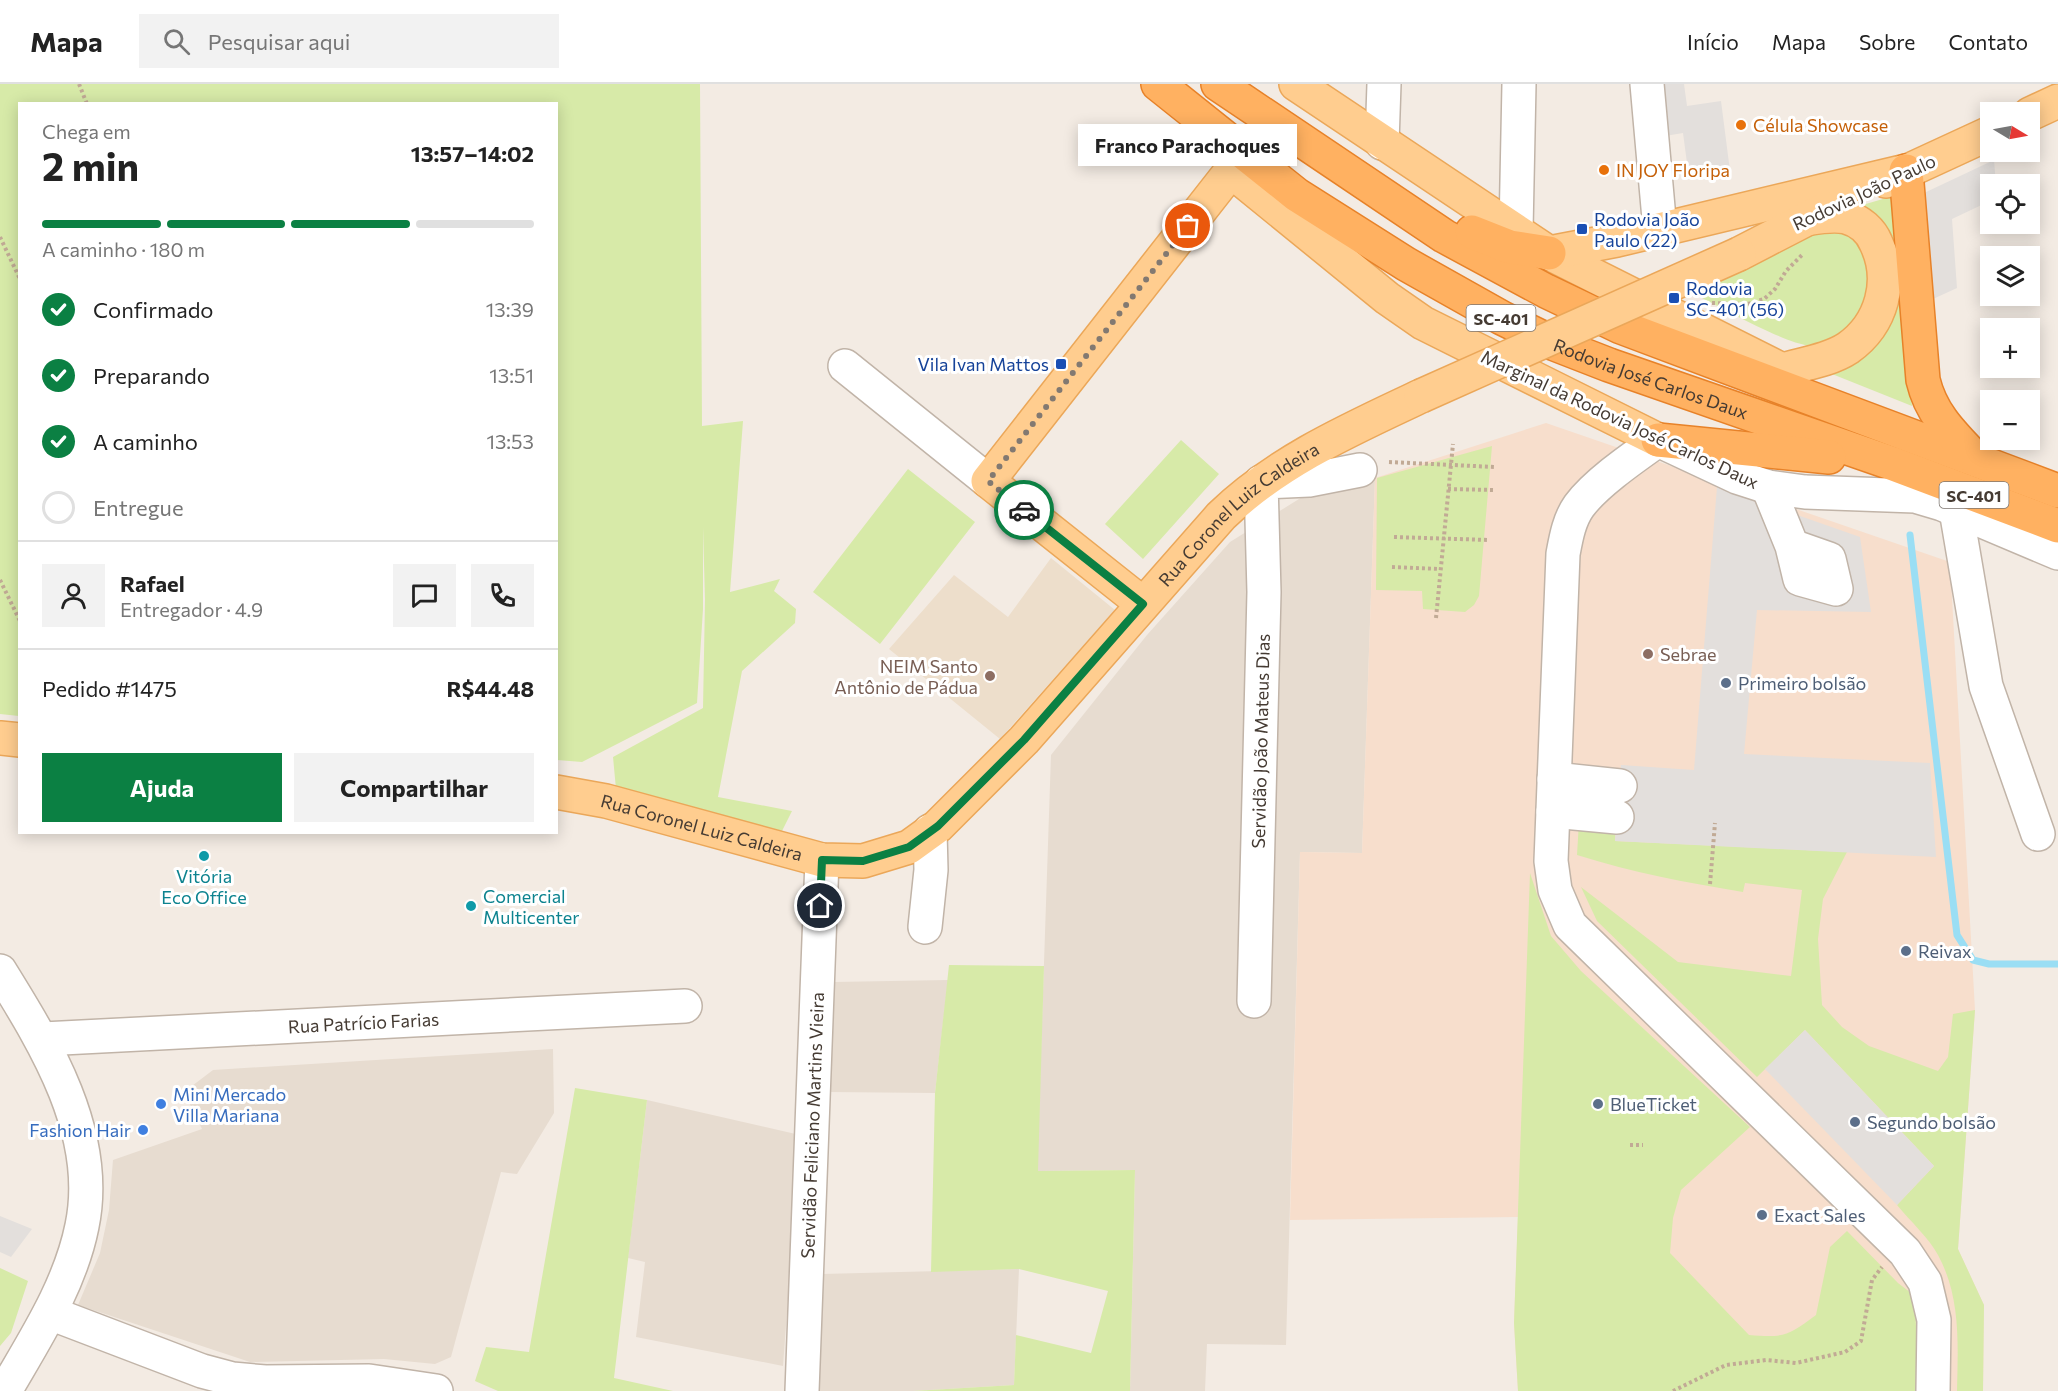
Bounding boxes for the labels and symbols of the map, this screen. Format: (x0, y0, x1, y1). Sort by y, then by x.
north arrow (1980, 102, 2040, 162)
place label: Célula Showcase (1753, 114, 1888, 136)
marker: Célula Showcase (1734, 118, 1748, 132)
callout: Franco Parachoques (1078, 124, 1298, 166)
street label: Rodovia João Paulo (1789, 149, 1939, 235)
place label: IN JOY Floripa (1616, 159, 1730, 181)
marker: IN JOY Floripa (1597, 163, 1611, 177)
pin (1162, 200, 1213, 251)
place label: Rodovia João Paulo (22) (1594, 208, 1700, 251)
marker: Rodovia João Paulo (22) (1575, 222, 1589, 236)
place label: Rodovia SC-401 (56) (1686, 277, 1784, 320)
marker: Rodovia SC-401 (56) (1667, 291, 1681, 305)
road number: SC-401 (1466, 305, 1536, 331)
street label: Rodovia José Carlos Daux (1551, 334, 1751, 424)
street label: Marginal da Rodovia José Carlos Daux (1478, 345, 1763, 493)
place label: Vila Ivan Mattos (917, 353, 1049, 375)
marker: Vila Ivan Mattos (1054, 357, 1068, 371)
street label: Rua Coronel Luiz Caldeira (1154, 438, 1323, 591)
courier (994, 480, 1054, 540)
road number: SC-401 (1940, 482, 2008, 508)
street label: Servidão João Mateus Dias (1247, 633, 1274, 849)
place label: Sebrae (1660, 643, 1717, 665)
marker: Sebrae (1641, 647, 1655, 661)
place label: NEIM Santo Antônio de Pádua (834, 655, 978, 698)
marker: NEIM Santo Antônio de Pádua (983, 669, 997, 683)
place label: Primeiro bolsão (1738, 672, 1866, 694)
marker: Primeiro bolsão (1719, 676, 1733, 690)
street label: Rua Coronel Luiz Caldeira (598, 789, 805, 865)
marker: Vitória Eco Office (197, 849, 211, 863)
place label: Vitória Eco Office (161, 865, 247, 908)
pin (794, 880, 845, 931)
place label: Comercial Multicenter (483, 885, 579, 928)
marker: Comercial Multicenter (464, 899, 478, 913)
place label: Reivax (1918, 940, 1972, 962)
marker: Reivax (1899, 944, 1913, 958)
street label: Servidão Feliciano Martins Vieira (796, 992, 828, 1259)
street label: Rua Patrício Farias (287, 1008, 440, 1037)
place label: Mini Mercado Villa Mariana (173, 1083, 286, 1126)
place label: BlueTicket (1610, 1093, 1697, 1115)
marker: Mini Mercado Villa Mariana (154, 1097, 168, 1111)
marker: BlueTicket (1591, 1097, 1605, 1111)
place label: Segundo bolsão (1867, 1111, 1996, 1133)
marker: Segundo bolsão (1848, 1115, 1862, 1129)
place label: Fashion Hair (29, 1119, 131, 1141)
marker: Fashion Hair (136, 1123, 150, 1137)
place label: Exact Sales (1774, 1204, 1866, 1226)
marker: Exact Sales (1755, 1208, 1769, 1222)

